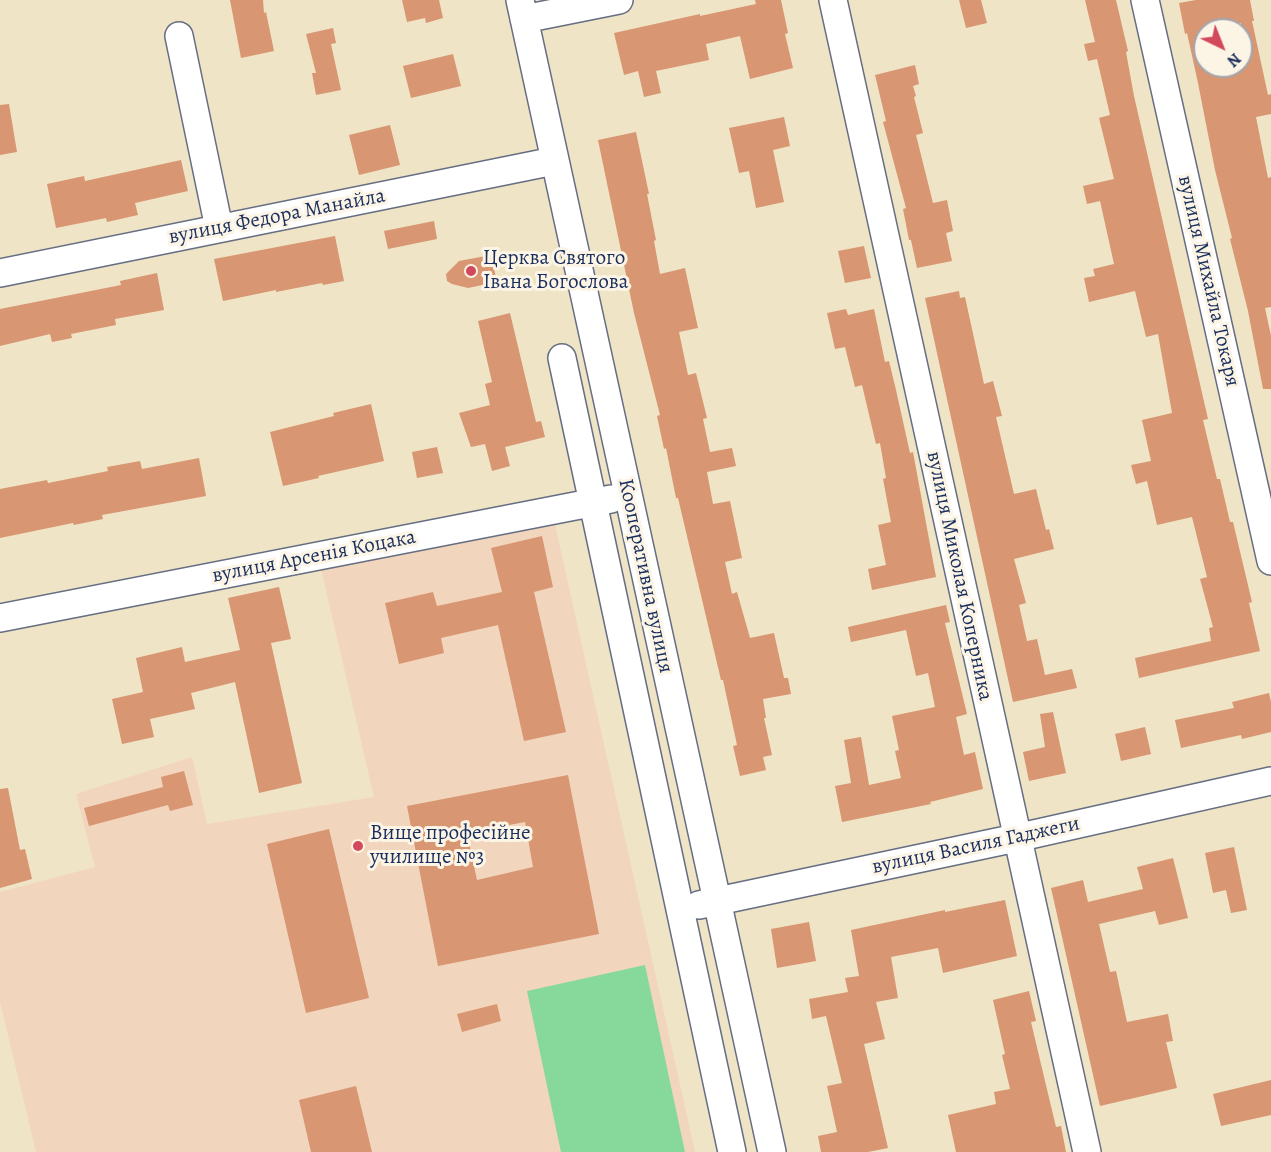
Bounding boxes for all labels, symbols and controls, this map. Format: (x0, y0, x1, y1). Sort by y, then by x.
north arrow (1193, 18, 1253, 78)
text: N (1222, 48, 1246, 72)
street label: вулиця Михайла Токаря (1171, 173, 1245, 389)
street label: вулиця Федора Манайла (167, 184, 387, 250)
place label: Церква Святого Івана Богослова (483, 246, 628, 296)
marker: Церква Святого Івана Богослова (464, 264, 478, 278)
street label: вулиця Миколая Коперника (920, 449, 998, 703)
street label: Кооперативна вулиця (612, 477, 678, 675)
street label: вулиця Арсенія Коцака (210, 525, 418, 589)
street label: вулиця Василя Гаджеги (870, 812, 1082, 880)
place label: Вище професійне училище №3 (370, 821, 531, 871)
marker: Вище професійне училище №3 (351, 839, 365, 853)

